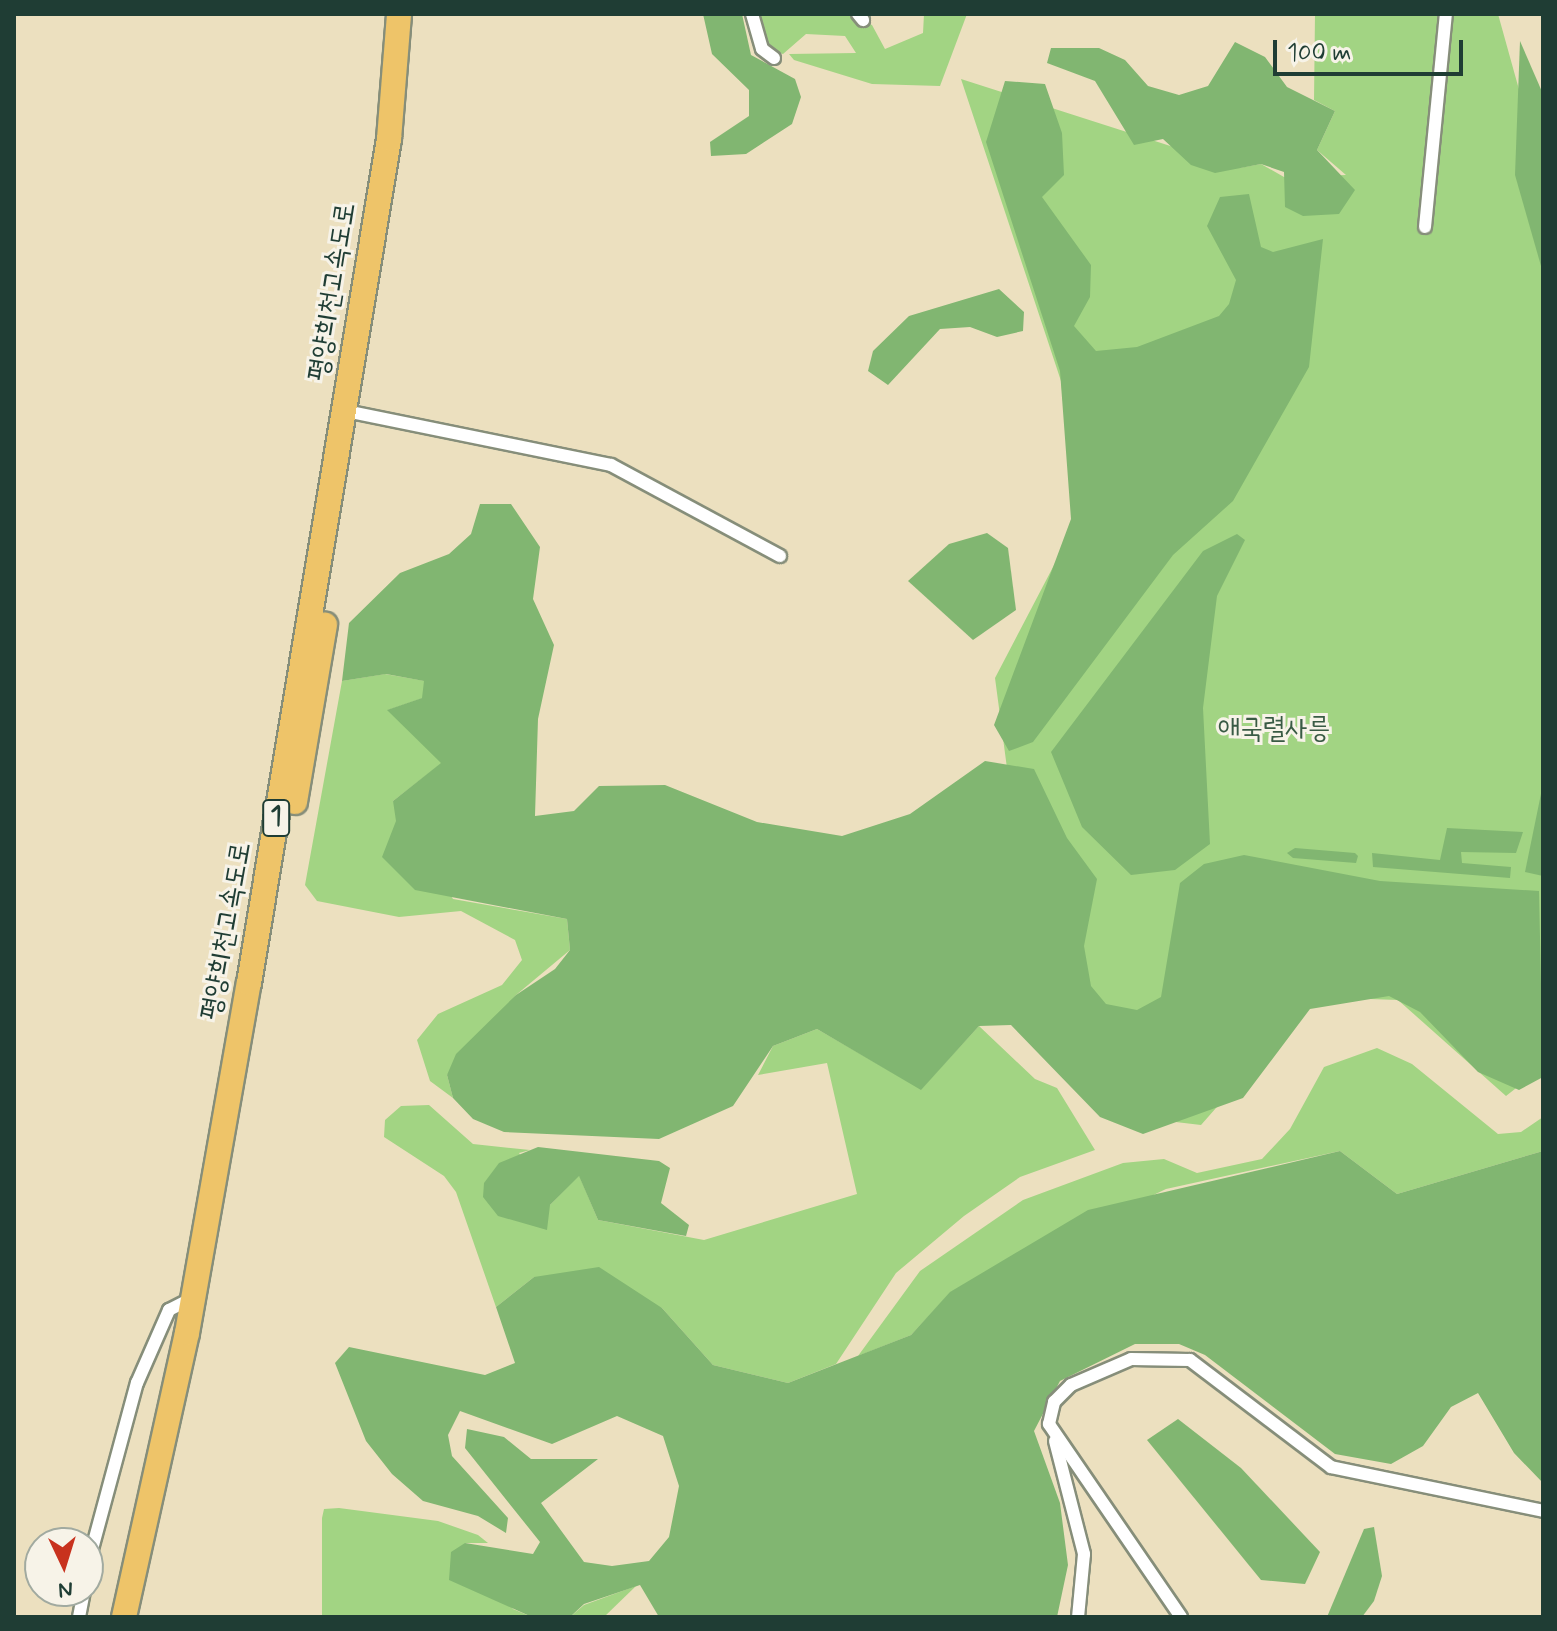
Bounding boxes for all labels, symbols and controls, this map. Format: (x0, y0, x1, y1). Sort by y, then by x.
scale bar (1277, 24, 1467, 74)
text: 100 m (1287, 38, 1351, 69)
street label: 평양희천고속도로 (302, 200, 364, 384)
park label: 애국렬사릉 (1218, 713, 1330, 747)
road number: 1 (262, 796, 290, 840)
street label: 평양희천고속도로 (195, 839, 259, 1023)
north arrow (24, 1527, 104, 1607)
text: N (57, 1574, 74, 1603)

